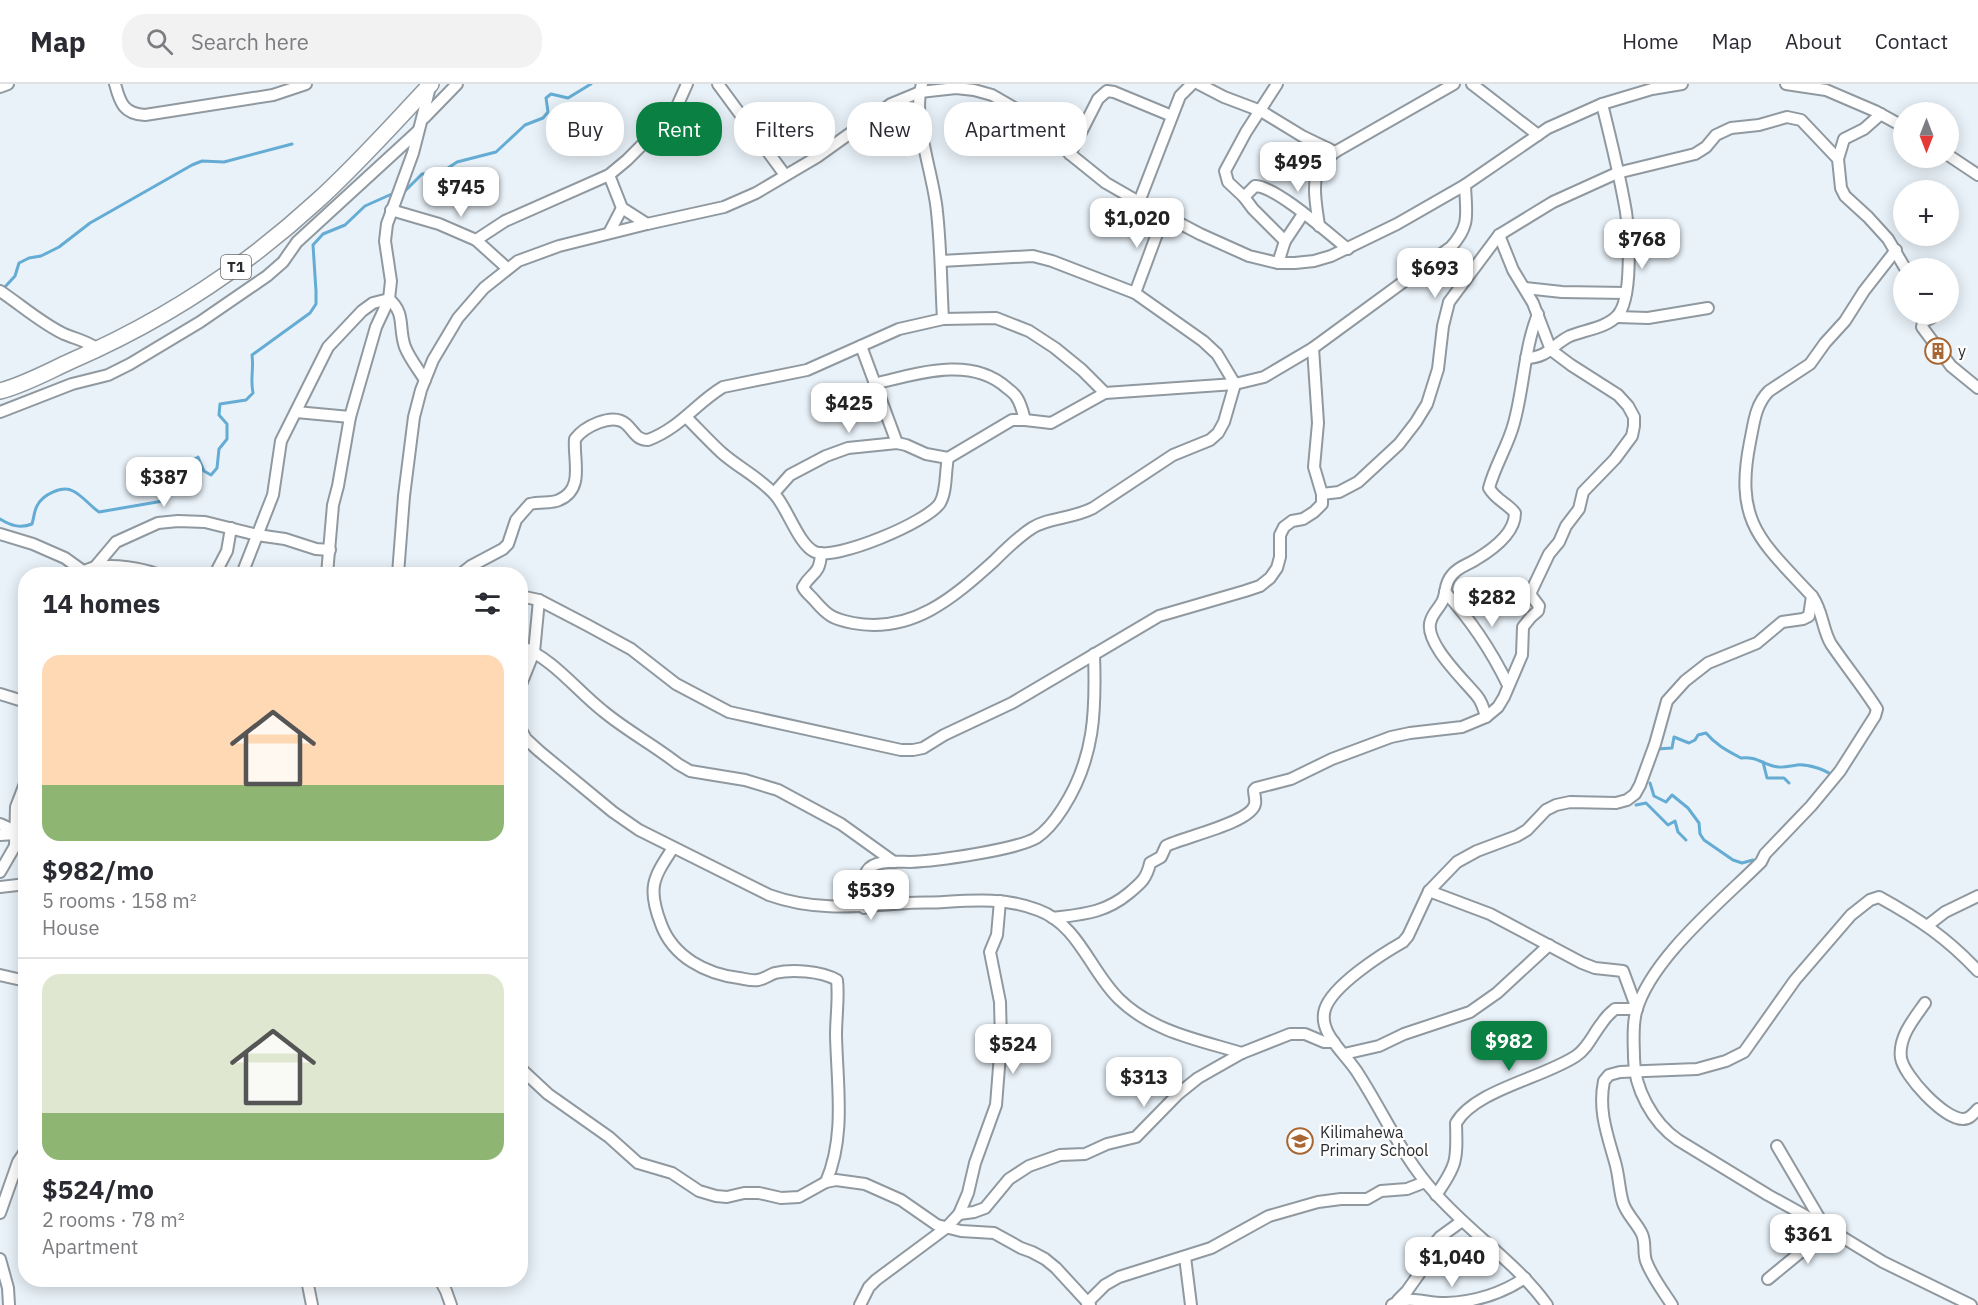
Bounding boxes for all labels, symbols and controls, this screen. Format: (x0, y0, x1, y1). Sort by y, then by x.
search box (122, 14, 542, 68)
text: Map (30, 23, 86, 60)
icon: search (143, 25, 176, 58)
text: Search here (191, 27, 309, 56)
text: Home (1622, 27, 1679, 55)
text: Map (1712, 27, 1752, 55)
text: About (1785, 27, 1842, 55)
text: Contact (1875, 27, 1948, 55)
chip: Buy (546, 102, 624, 156)
chip: Rent (636, 102, 722, 156)
chip: Filters (734, 102, 835, 156)
chip: New (847, 102, 932, 156)
chip: Apartment (944, 102, 1087, 156)
north arrow (1893, 102, 1959, 168)
map controls (1893, 102, 1959, 324)
pin: $495 (1262, 142, 1334, 193)
text: $495 (1274, 148, 1322, 175)
pin: $745 (425, 167, 497, 218)
text: $745 (437, 173, 485, 200)
button: + (1893, 180, 1959, 246)
pin: $1,020 (1088, 198, 1186, 249)
text: $1,020 (1104, 204, 1170, 231)
pin: $768 (1606, 219, 1678, 270)
text: $768 (1618, 225, 1666, 252)
pin: $693 (1399, 248, 1471, 299)
text: $693 (1411, 254, 1459, 281)
road number: T1 (221, 255, 251, 279)
button: − (1893, 258, 1959, 324)
building icon: y (1923, 336, 1953, 366)
place label: y (1958, 341, 1966, 361)
pin: $425 (813, 383, 885, 434)
text: $425 (825, 389, 873, 416)
pin: $387 (128, 457, 200, 508)
text: $387 (140, 463, 188, 490)
pin: $282 (1456, 577, 1528, 628)
text: $282 (1468, 583, 1516, 610)
text: 14 homes (42, 586, 160, 620)
icon: filters (471, 587, 504, 620)
icon: home (219, 694, 327, 802)
text: $982/mo (42, 853, 154, 887)
pin: $539 (835, 870, 907, 921)
text: $539 (847, 876, 895, 903)
text: 5 rooms · 158 m² (42, 887, 197, 914)
text: House (42, 914, 99, 941)
icon: home (219, 1013, 327, 1121)
pin: $982 (1473, 1021, 1545, 1072)
pin: $524 (977, 1024, 1049, 1075)
text: $982 (1485, 1027, 1533, 1054)
text: $524 (989, 1030, 1037, 1057)
pin: $313 (1108, 1057, 1180, 1108)
text: $313 (1120, 1063, 1168, 1090)
place label: Kilimahewa Primary School (1320, 1122, 1428, 1160)
school or university icon: Kilimahewa Primary School (1285, 1126, 1315, 1156)
text: $524/mo (42, 1172, 154, 1206)
text: 2 rooms · 78 m² (42, 1206, 185, 1233)
pin: $361 (1772, 1214, 1844, 1265)
text: $361 (1784, 1220, 1832, 1247)
text: Apartment (42, 1233, 138, 1260)
pin: $1,040 (1403, 1237, 1501, 1288)
text: $1,040 (1419, 1243, 1485, 1270)

